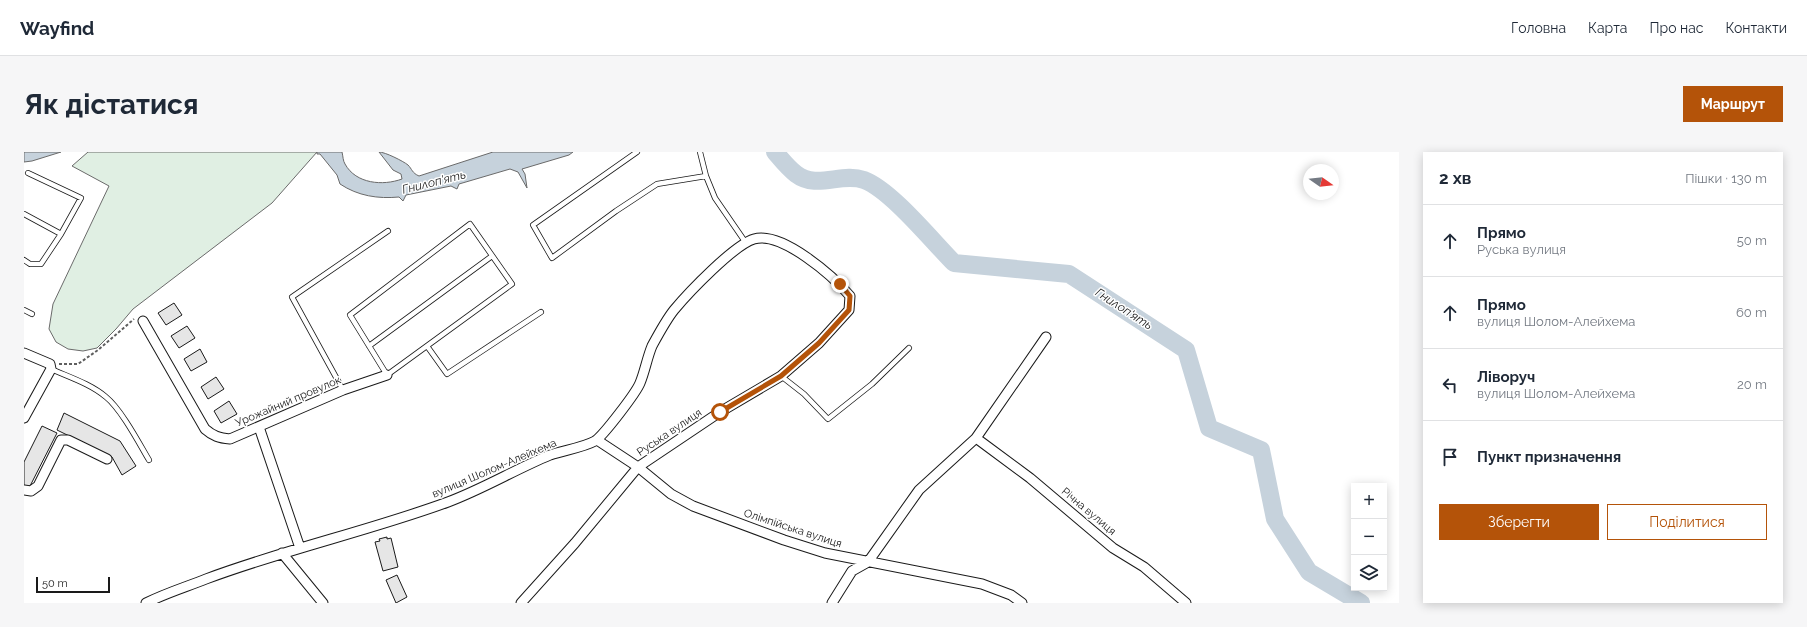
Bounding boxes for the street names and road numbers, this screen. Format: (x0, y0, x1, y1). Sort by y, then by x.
street label: Урожайний провулок (233, 373, 343, 430)
street label: Руська вулиця (634, 406, 704, 459)
street label: вулиця Шолом-Алейхема (430, 436, 558, 501)
street label: Річна вулиця (1059, 485, 1118, 538)
street label: Олімпійська вулиця (742, 506, 844, 550)

